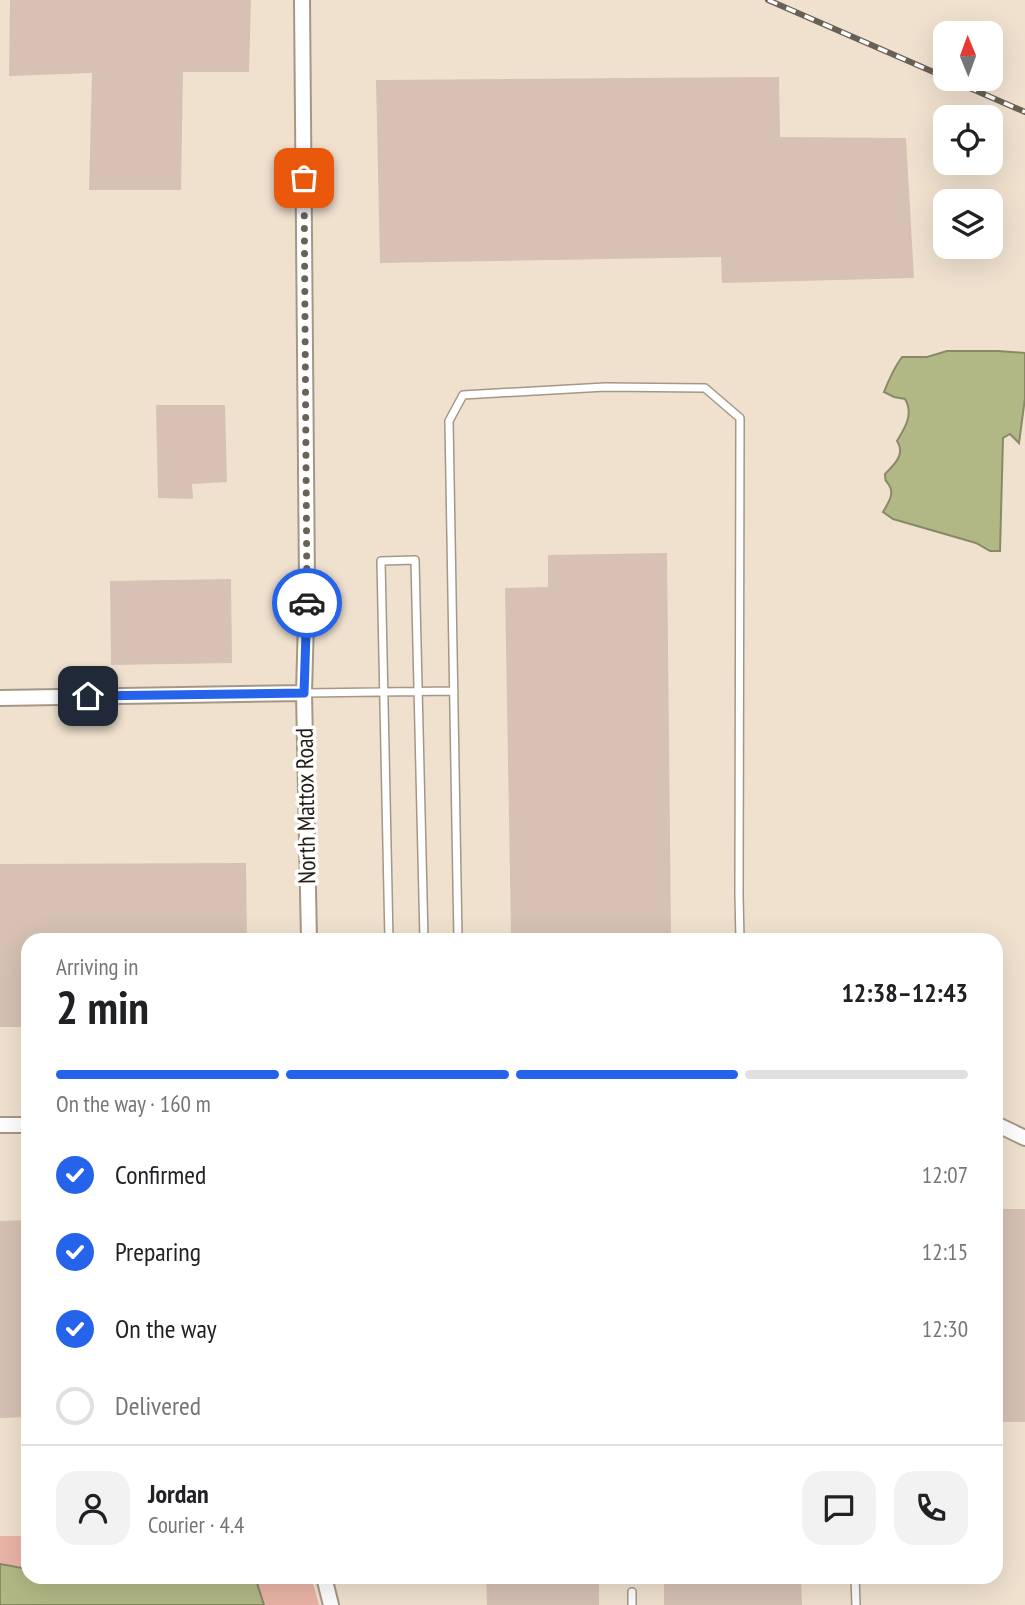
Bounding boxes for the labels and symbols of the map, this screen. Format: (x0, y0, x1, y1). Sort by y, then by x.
north arrow (933, 21, 1003, 91)
pin (274, 148, 334, 208)
courier (272, 568, 342, 638)
pin (58, 666, 118, 726)
street label: North Mattox Road (289, 728, 322, 884)

